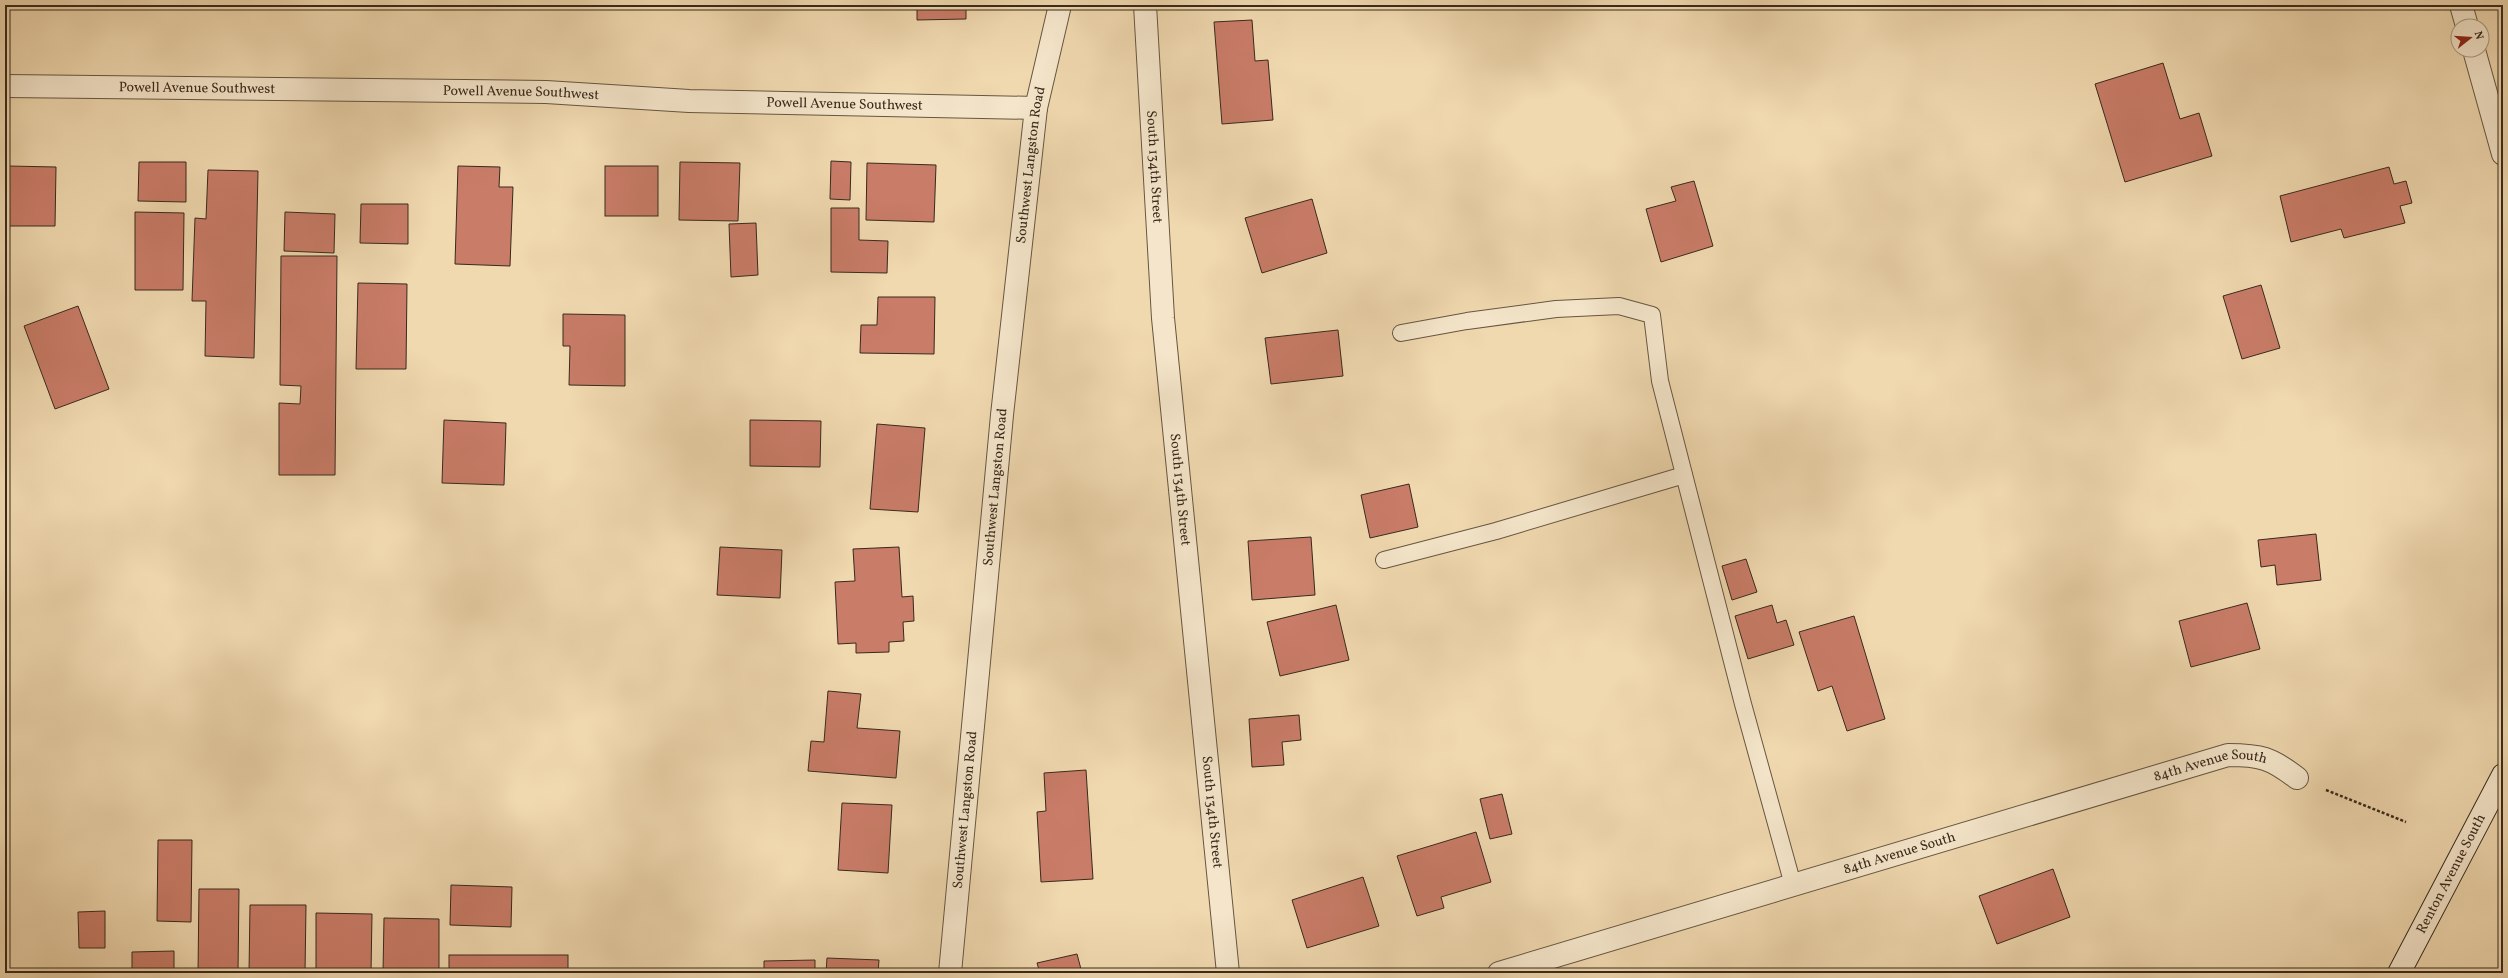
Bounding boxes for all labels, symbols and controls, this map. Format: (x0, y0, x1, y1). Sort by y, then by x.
north arrow (2450, 18, 2490, 58)
text: N (2470, 29, 2486, 42)
street label: Powell Avenue Southwest (119, 78, 275, 98)
street label: Powell Avenue Southwest (443, 81, 600, 105)
street label: Southwest Langston Road (1012, 84, 1050, 245)
street label: Powell Avenue Southwest (766, 93, 923, 115)
street label: South 134th Street (1142, 110, 1167, 224)
street label: Southwest Langston Road (978, 407, 1012, 567)
street label: South 134th Street (1165, 432, 1195, 547)
street label: Southwest Langston Road (948, 730, 982, 889)
street label: 84th Avenue South (2152, 745, 2269, 786)
street label: South 134th Street (1197, 755, 1227, 869)
street label: Renton Avenue South (2412, 811, 2490, 937)
street label: 84th Avenue South (1841, 827, 1958, 879)

